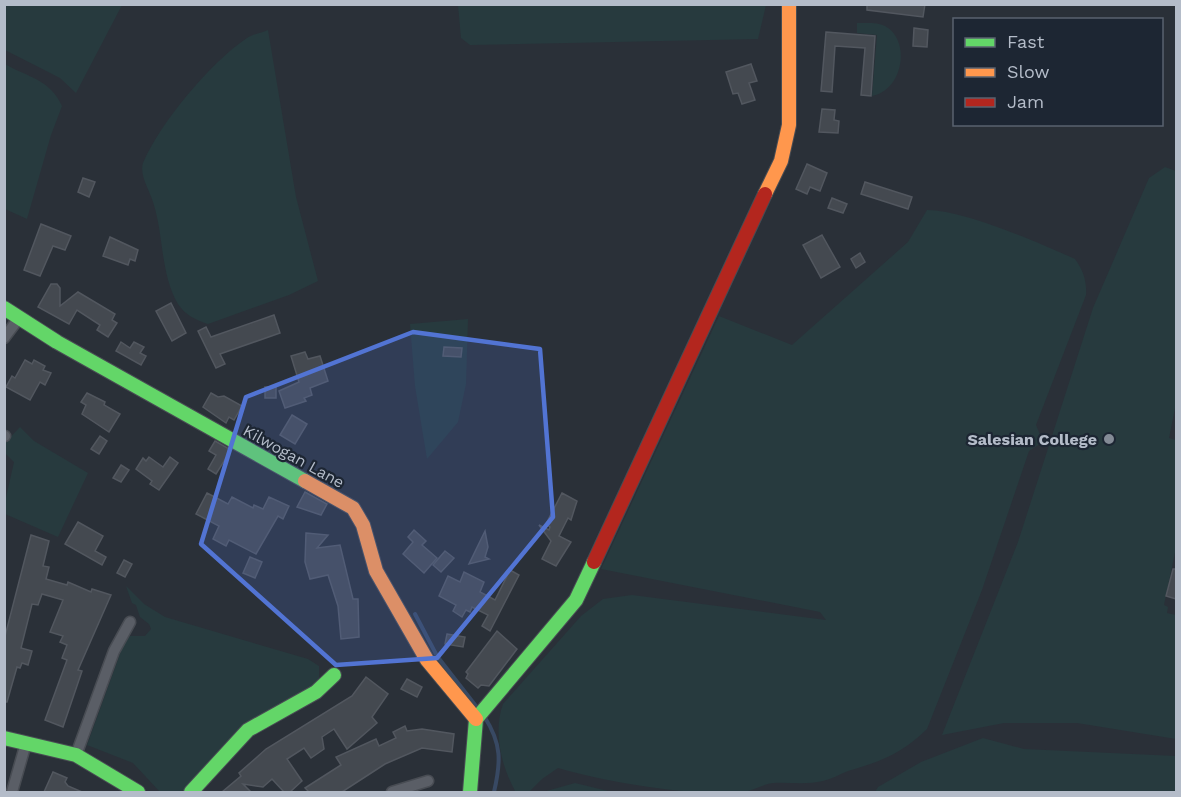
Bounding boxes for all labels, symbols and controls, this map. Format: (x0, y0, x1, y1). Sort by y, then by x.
legend (953, 18, 1163, 126)
text: Fast (1007, 31, 1045, 52)
text: Slow (1007, 61, 1050, 82)
text: Jam (1007, 91, 1044, 112)
street label: Kilwogan Lane (240, 421, 348, 492)
place label: Salesian College (968, 430, 1097, 449)
marker: Salesian College (1102, 432, 1116, 446)

